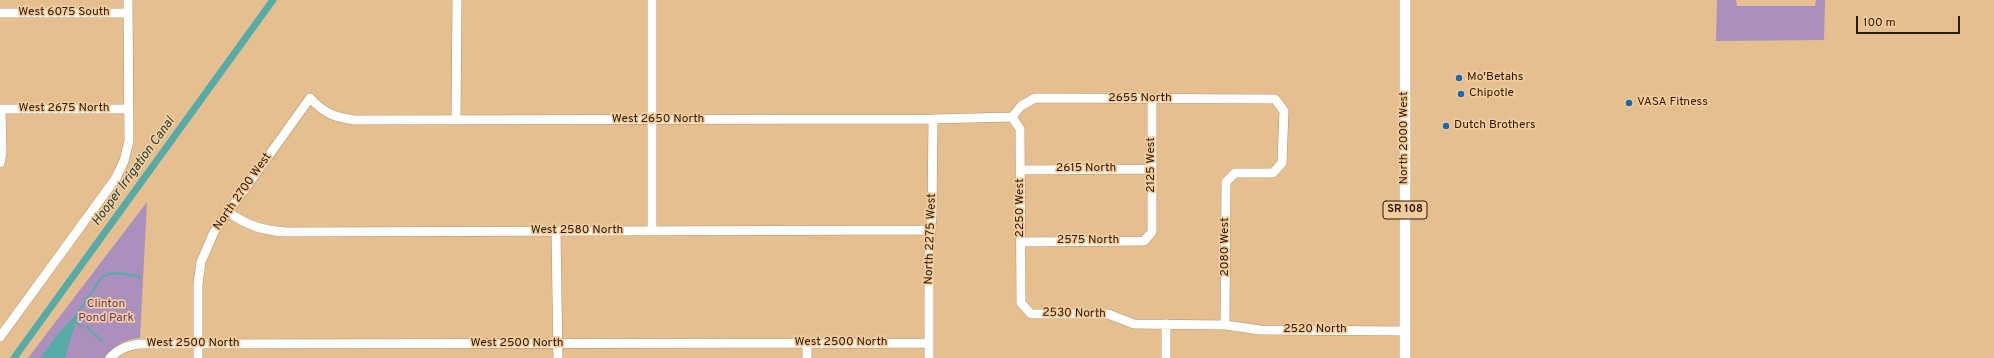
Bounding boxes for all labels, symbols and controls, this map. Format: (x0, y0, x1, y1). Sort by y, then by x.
street label: West 6075 South (18, 6, 110, 20)
scale bar (1858, 8, 1962, 34)
text: 100 m (1863, 15, 1896, 31)
place label: Mo'Betahs (1467, 71, 1523, 85)
marker: Mo'Betahs (1454, 73, 1464, 83)
place label: Chipotle (1469, 87, 1514, 101)
marker: Chipotle (1456, 89, 1466, 99)
street label: North 2000 West (1398, 91, 1412, 185)
street label: 2655 North (1108, 92, 1172, 106)
place label: VASA Fitness (1637, 96, 1708, 110)
marker: VASA Fitness (1624, 98, 1634, 108)
street label: West 2675 North (19, 102, 109, 116)
street label: West 2650 North (612, 113, 704, 127)
water label: Hooper Irrigation Canal (89, 115, 179, 229)
place label: Dutch Brothers (1454, 119, 1536, 133)
marker: Dutch Brothers (1441, 121, 1451, 131)
street label: 2125 West (1145, 137, 1159, 193)
street label: North 2700 West (211, 150, 275, 234)
street label: 2615 North (1056, 162, 1116, 176)
street label: 2250 West (1014, 179, 1028, 237)
street label: North 2275 West (922, 193, 940, 285)
road number: SR 108 (1383, 201, 1427, 219)
street label: 2080 West (1219, 217, 1233, 277)
street label: West 2580 North (531, 224, 623, 238)
street label: 2575 North (1057, 234, 1119, 248)
park label: Clinton Pond Park (78, 298, 134, 326)
street label: 2530 North (1042, 306, 1106, 322)
street label: 2520 North (1283, 323, 1347, 337)
street label: West 2500 North (795, 336, 887, 350)
street label: West 2500 North (147, 337, 239, 351)
street label: West 2500 North (471, 337, 563, 351)

